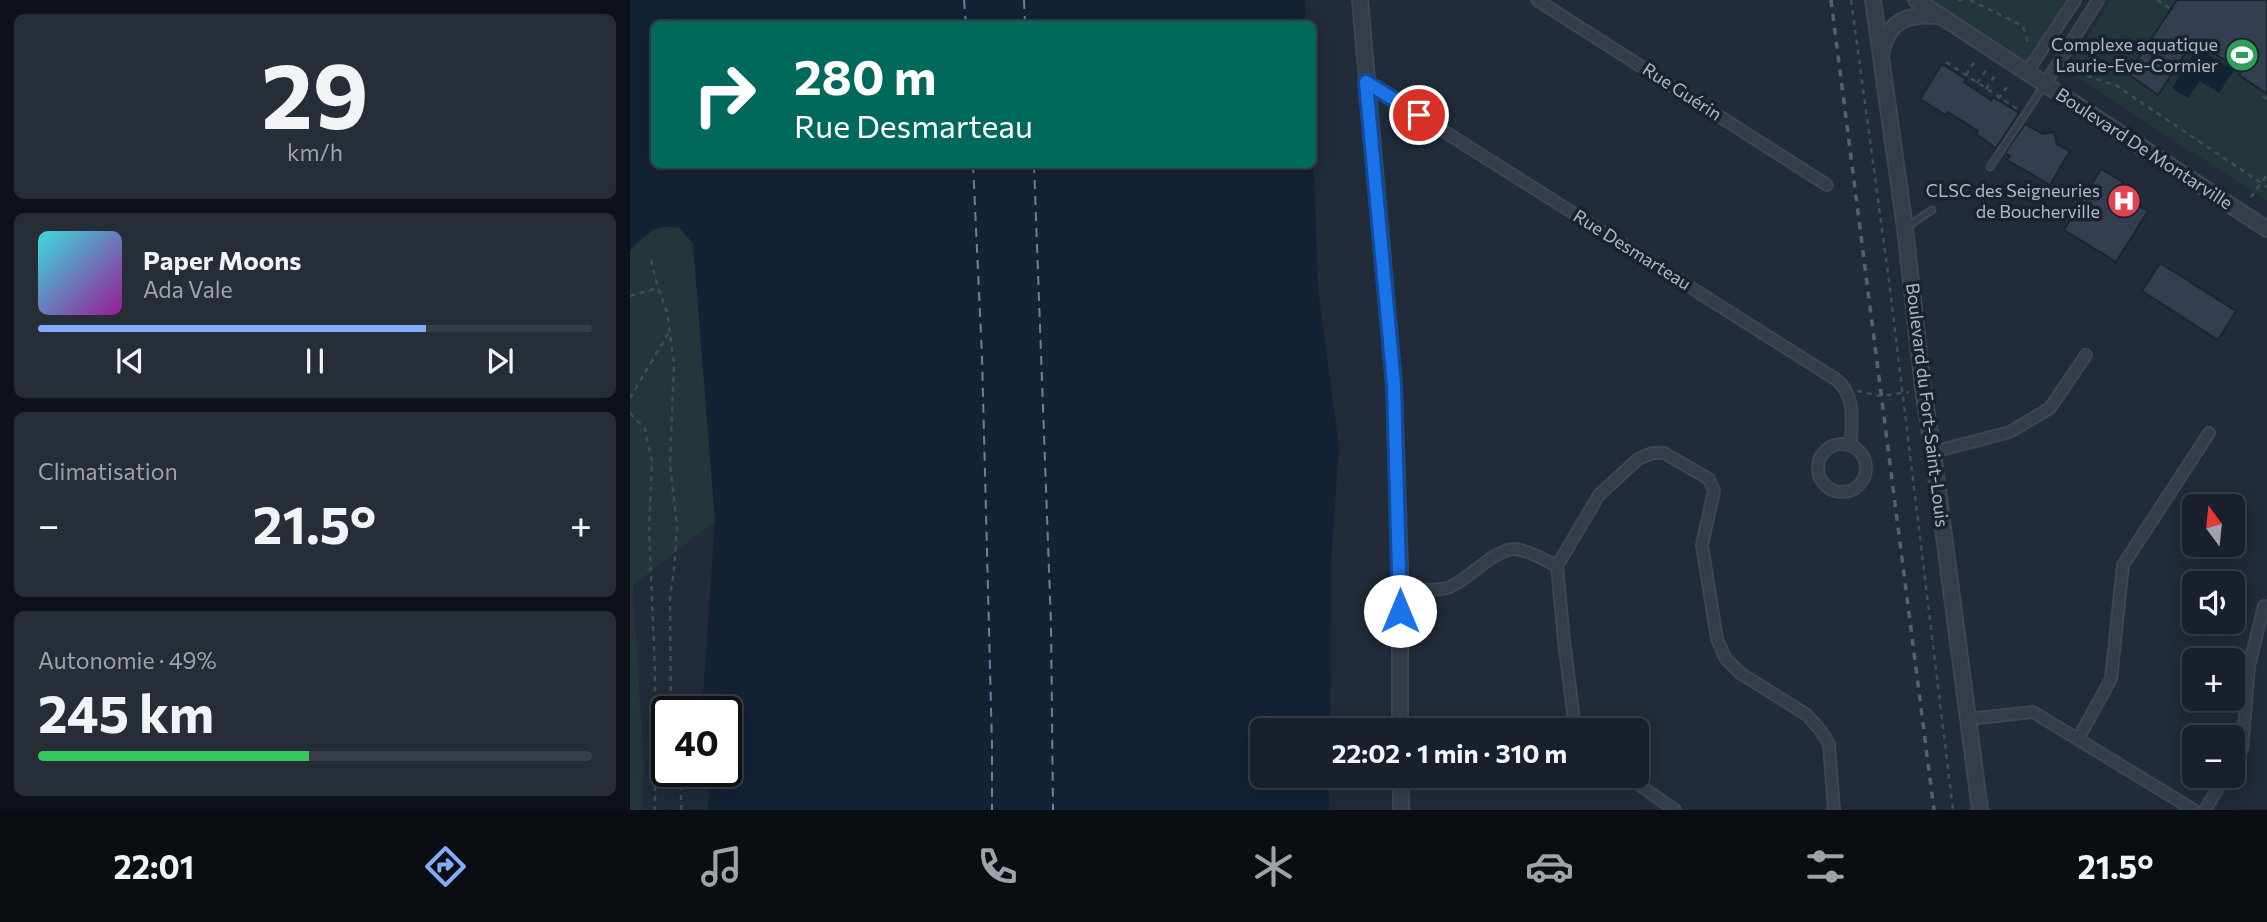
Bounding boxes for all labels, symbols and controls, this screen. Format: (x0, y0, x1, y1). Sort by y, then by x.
place label: Complexe aquatique Laurie-Eve-Cormier (2051, 33, 2218, 76)
text: 29 (261, 36, 369, 148)
sports icon: Complexe aquatique Laurie-Eve-Cormier (2223, 36, 2261, 74)
text: 280 m (794, 45, 937, 105)
icon: right (679, 49, 770, 140)
street label: Rue Guérin (1639, 57, 1726, 125)
street label: Boulevard De Montarville (2052, 83, 2237, 214)
pin (1389, 85, 1449, 145)
icon: arrive (1400, 96, 1438, 134)
text: Rue Desmarteau (794, 105, 1033, 145)
text: km/h (287, 138, 343, 166)
place label: CLSC des Seigneuries de Boucherville (1926, 179, 2100, 222)
hospital icon: CLSC des Seigneuries de Boucherville (2105, 182, 2143, 220)
street label: Rue Desmarteau (1570, 204, 1695, 294)
text: Paper Moons (143, 244, 301, 275)
text: Ada Vale (143, 275, 233, 303)
street label: Boulevard du Fort-Saint-Louis (1902, 281, 1954, 528)
icon: previous (111, 342, 149, 380)
icon: pause (296, 342, 334, 380)
icon: next (481, 342, 519, 380)
text: Climatisation (38, 457, 178, 485)
text: 21.5° (253, 491, 376, 555)
north arrow (2182, 494, 2245, 556)
map controls (2182, 494, 2245, 788)
text: − (38, 500, 60, 547)
text: + (570, 500, 592, 547)
button: sound (2182, 571, 2245, 634)
position arrow (1363, 574, 1437, 648)
text: Autonomie · 49% (38, 646, 217, 674)
button: + (2182, 648, 2245, 711)
text: 245 km (38, 680, 214, 744)
speed limit sign: 40 (651, 696, 742, 787)
button: − (2182, 725, 2245, 788)
text: 22:02 · 1 min · 310 m (1332, 737, 1567, 768)
icon: directions (421, 842, 470, 891)
icon: music (697, 842, 746, 891)
icon: phone (973, 842, 1022, 891)
icon: climate (1249, 842, 1298, 891)
icon: car (1525, 842, 1574, 891)
icon: filters (1801, 842, 1850, 891)
text: 22:01 (114, 846, 194, 886)
text: 21.5° (2077, 846, 2153, 886)

